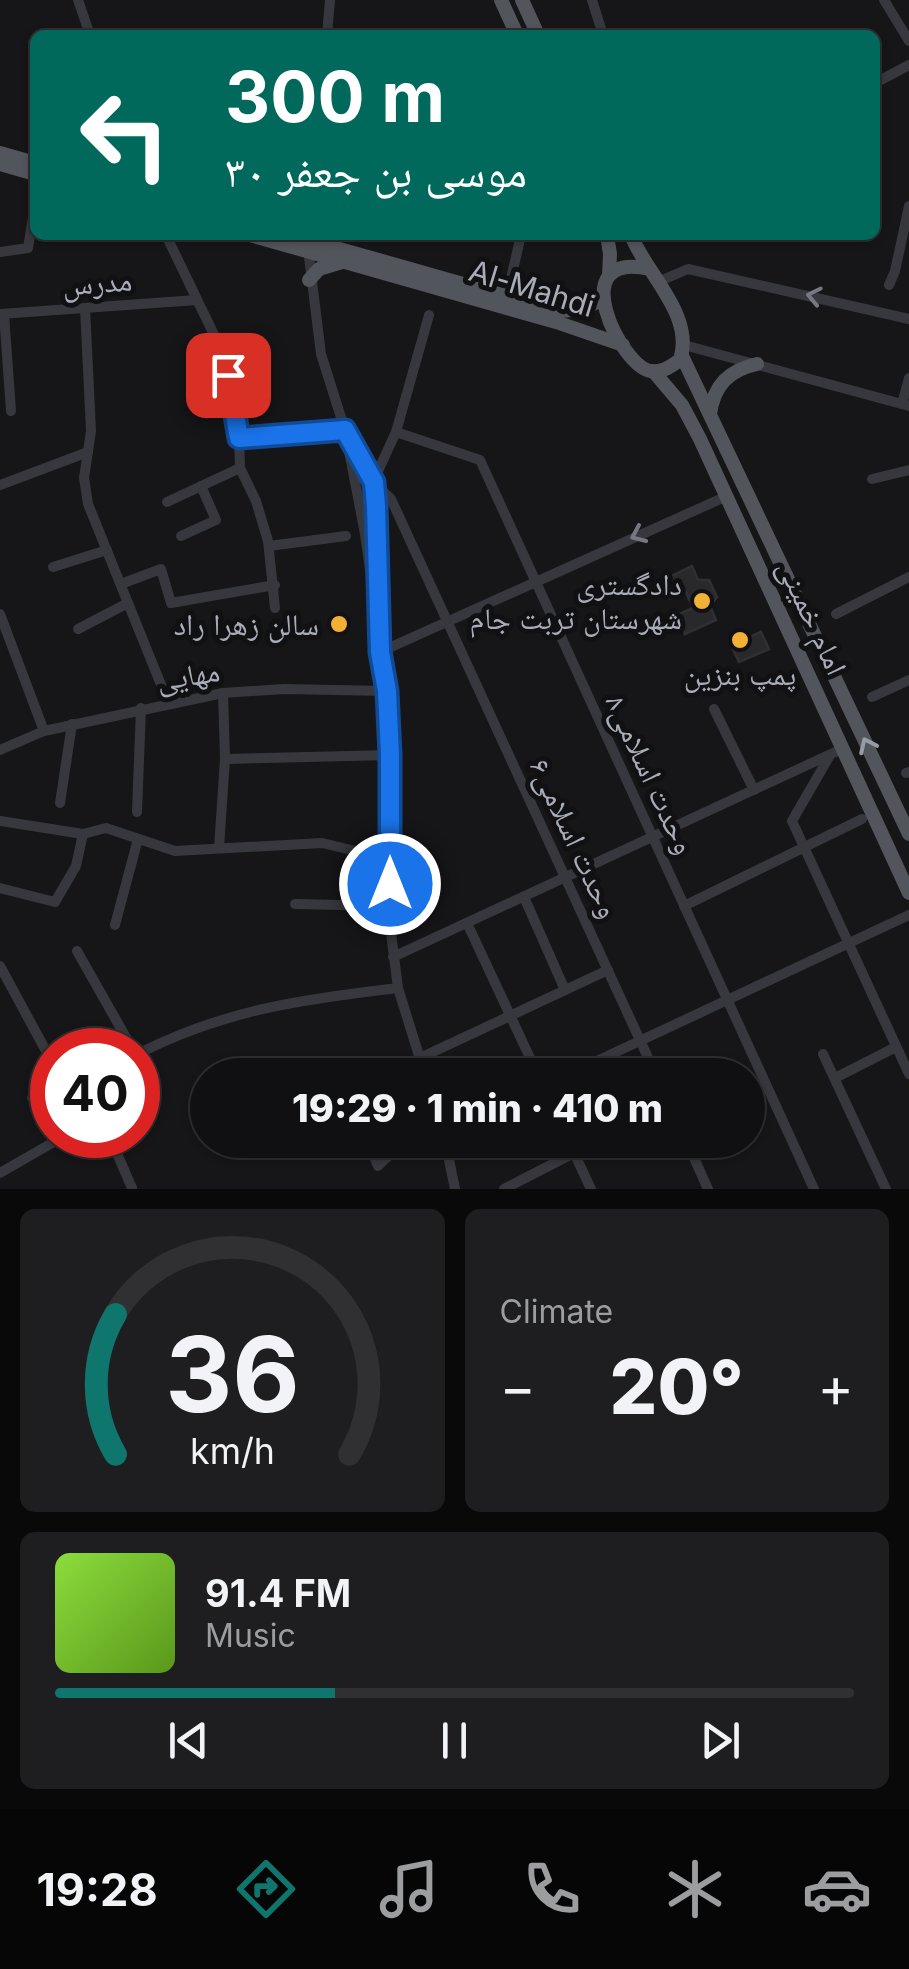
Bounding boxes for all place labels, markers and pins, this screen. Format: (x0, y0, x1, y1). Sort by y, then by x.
pin (186, 333, 271, 418)
place label: دادگستری شهرستان تربت جام (470, 566, 682, 638)
marker: دادگستری شهرستان تربت جام (691, 590, 713, 612)
place label: سالن زهرا راد (174, 606, 319, 643)
marker: سالن زهرا راد (328, 613, 350, 635)
marker: پمپ بنزین (729, 629, 751, 651)
place label: پمپ بنزین (684, 656, 796, 693)

